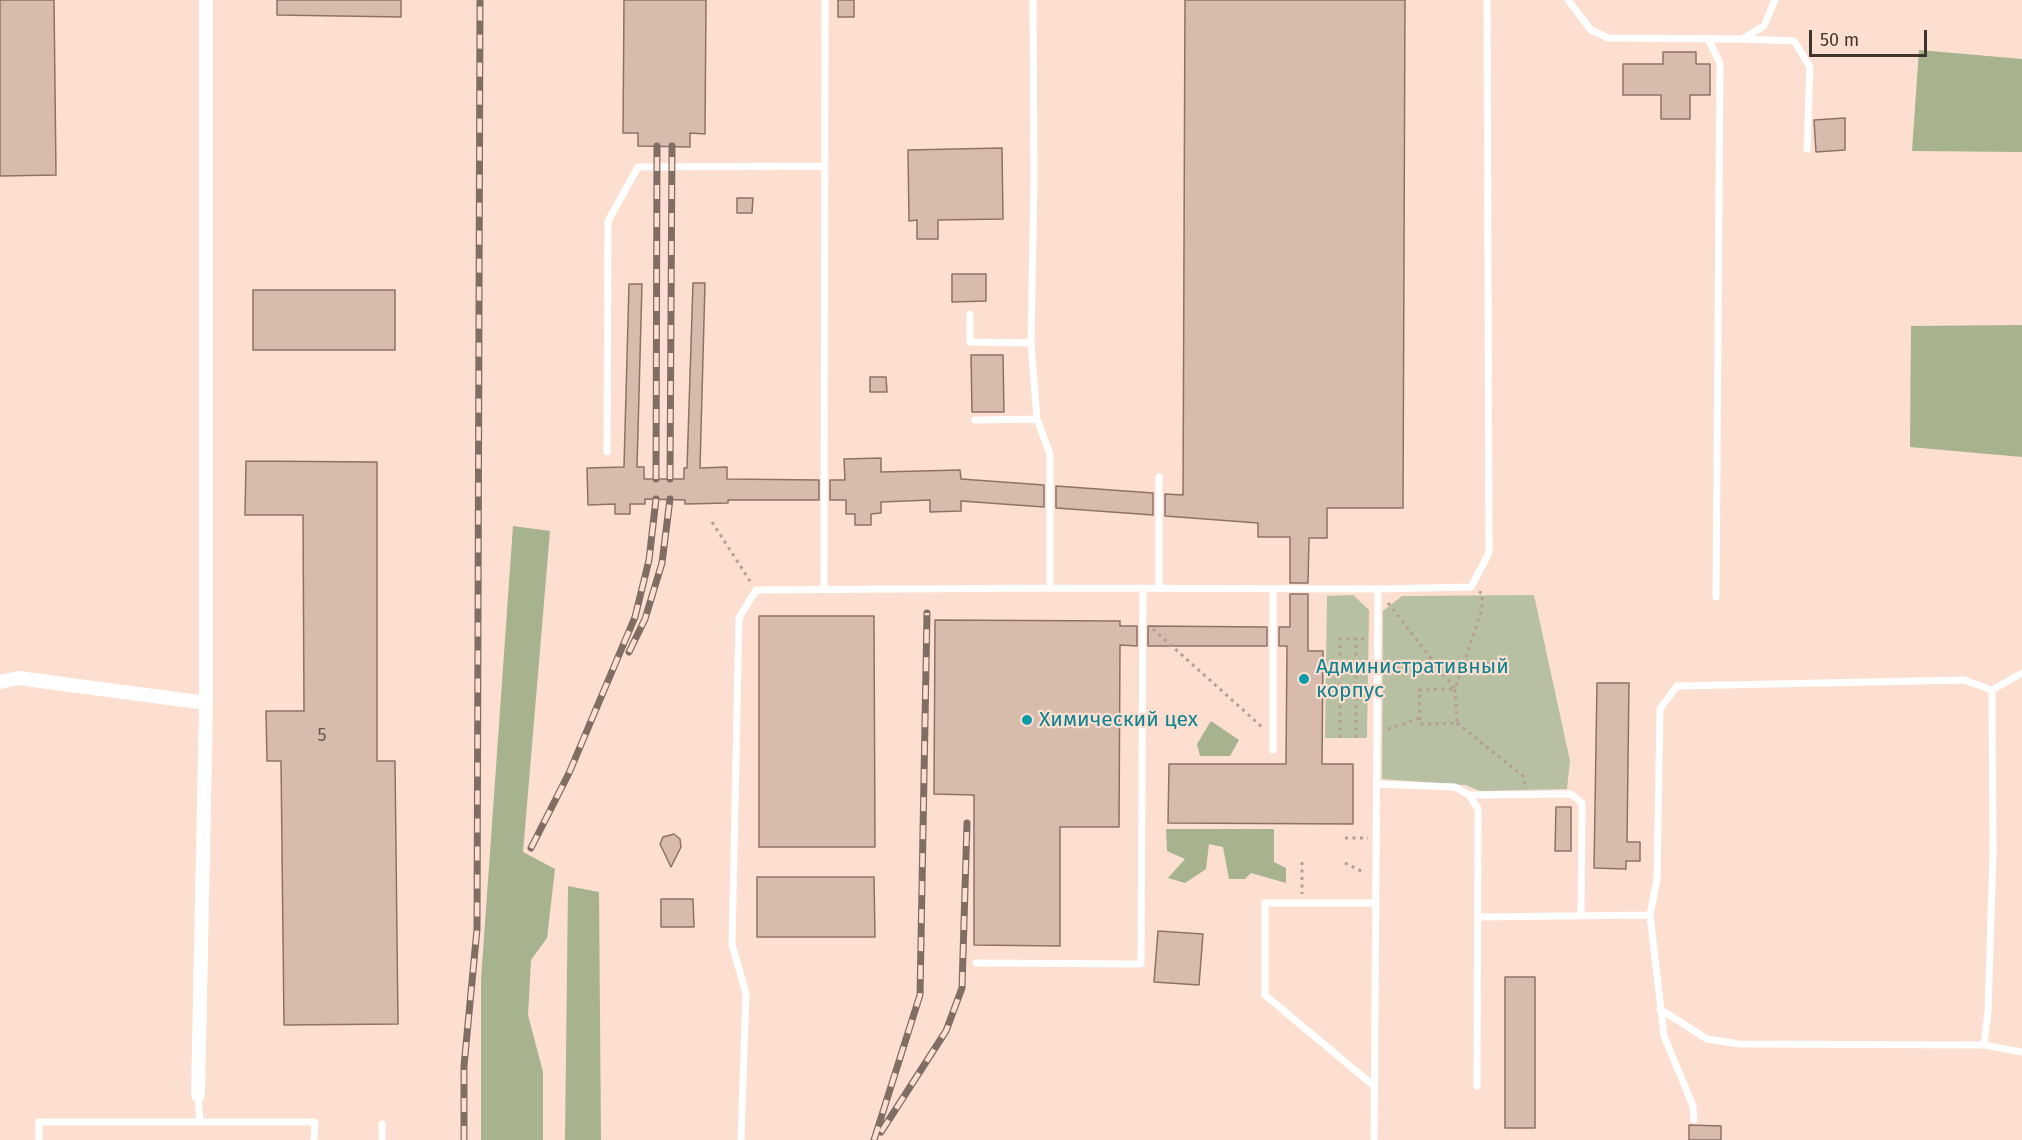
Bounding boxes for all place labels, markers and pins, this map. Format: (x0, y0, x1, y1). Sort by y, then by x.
place label: Административный корпус (1316, 654, 1509, 704)
marker: Административный корпус (1297, 672, 1311, 686)
place label: Химический цех (1039, 707, 1198, 733)
marker: Химический цех (1020, 713, 1034, 727)

